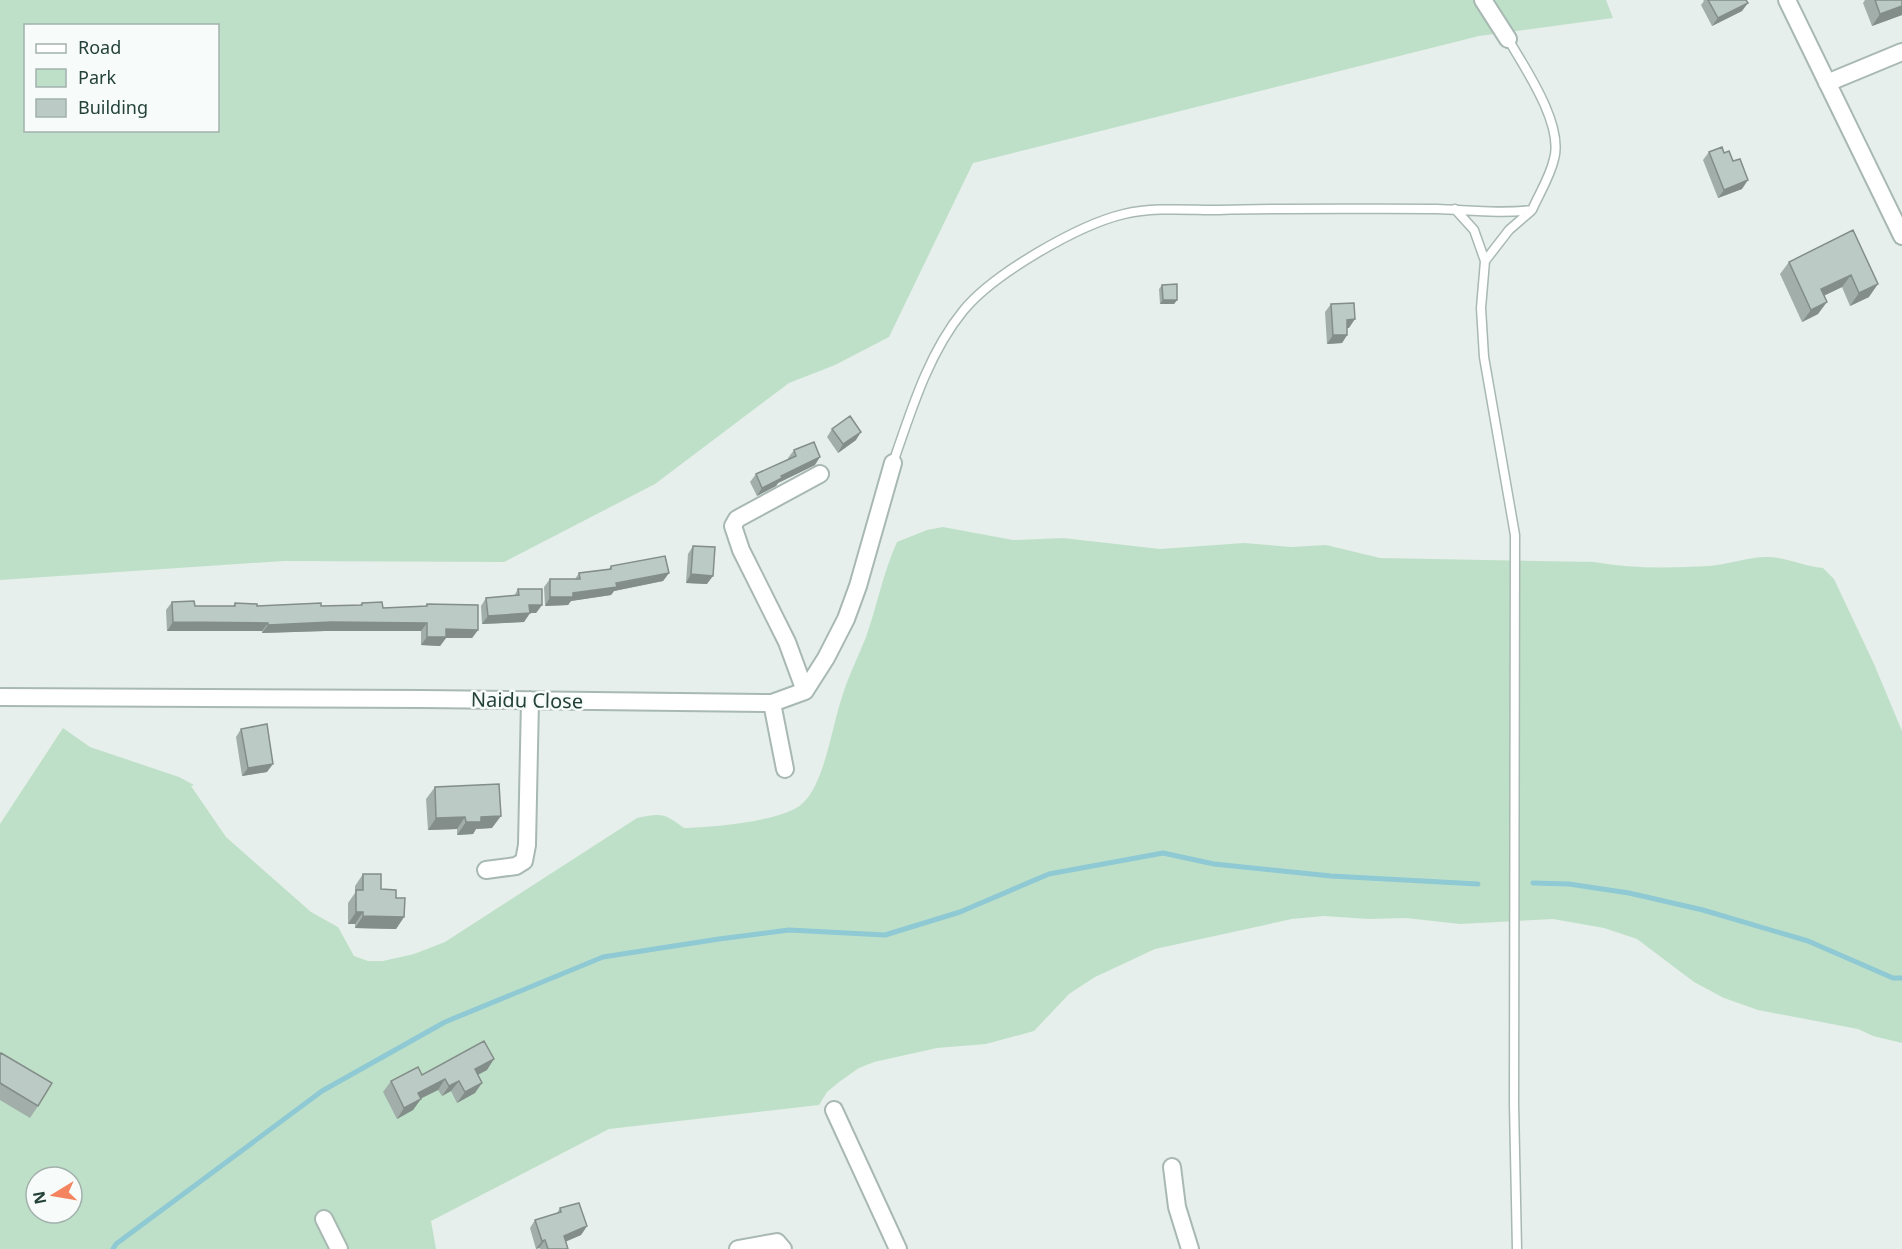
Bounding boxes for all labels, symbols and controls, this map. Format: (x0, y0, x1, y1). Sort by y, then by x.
legend (24, 24, 219, 132)
text: Road (78, 35, 121, 59)
text: Park (78, 65, 116, 89)
text: Building (78, 95, 148, 119)
street label: Naidu Close (471, 686, 583, 714)
north arrow (24, 1165, 84, 1225)
text: N (27, 1189, 51, 1206)

